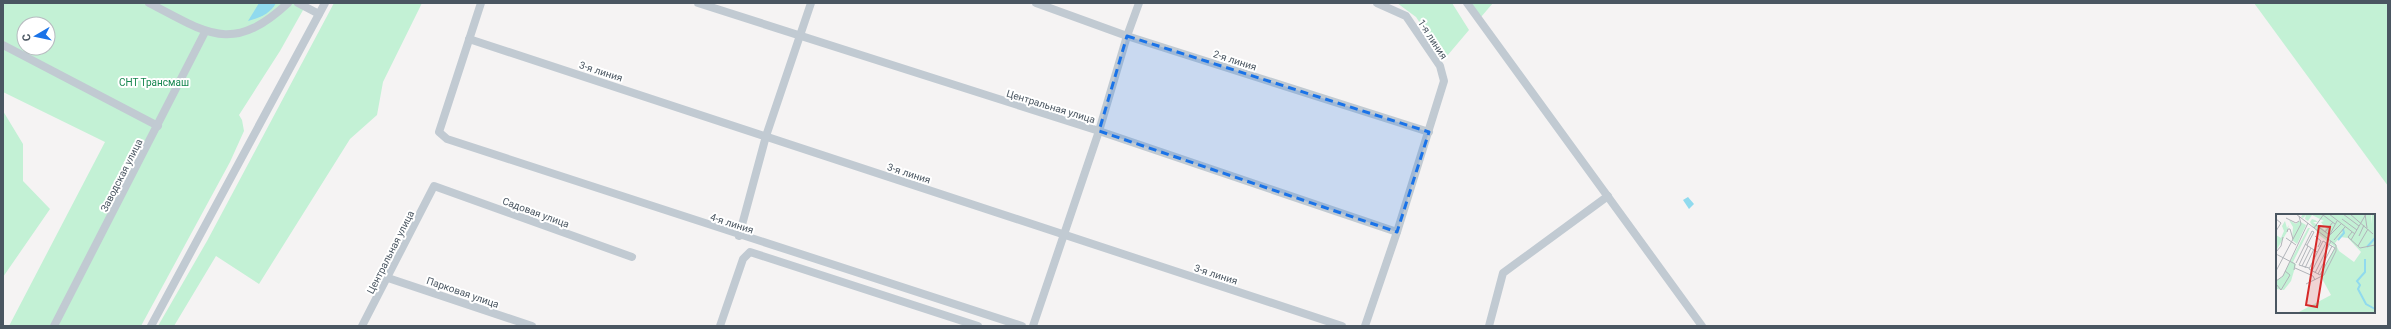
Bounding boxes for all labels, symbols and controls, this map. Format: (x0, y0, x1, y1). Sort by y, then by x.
north arrow (16, 16, 56, 56)
street label: 1-я линия (1416, 17, 1449, 61)
text: С (20, 33, 34, 42)
street label: 2-я линия (1212, 48, 1258, 73)
street label: 3-я линия (578, 59, 624, 84)
park label: СНТ Трансмаш (119, 77, 189, 88)
street label: Центральная улица (1005, 88, 1096, 125)
street label: Заводская улица (98, 137, 145, 213)
street label: 3-я линия (886, 161, 932, 186)
street label: Садовая улица (501, 195, 571, 230)
street label: Центральная улица (365, 209, 416, 296)
street label: 4-я линия (709, 211, 755, 236)
inset map (2276, 214, 2375, 313)
street label: 3-я линия (1193, 262, 1239, 287)
street label: Парковая улица (425, 275, 500, 310)

